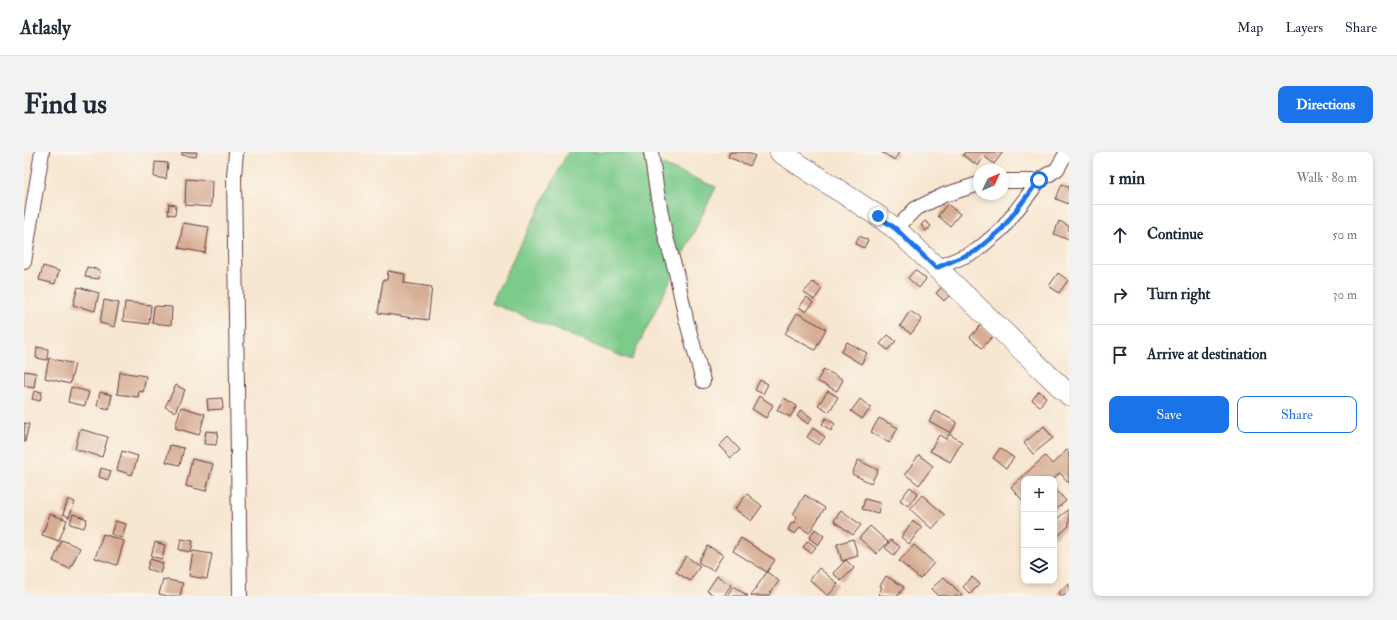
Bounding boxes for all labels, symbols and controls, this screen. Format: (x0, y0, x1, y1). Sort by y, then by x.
text: Atlasly (20, 16, 71, 40)
text: Map (1237, 19, 1263, 36)
text: Layers (1285, 19, 1323, 36)
text: Share (1345, 19, 1377, 36)
button: Directions (1278, 86, 1373, 123)
text: Find us (24, 87, 107, 122)
north arrow (973, 164, 1009, 200)
text: 1 min (1109, 168, 1145, 189)
text: Walk · 80 m (1296, 170, 1357, 186)
route start (1030, 171, 1048, 189)
route end (869, 207, 887, 225)
icon: ahead (1109, 224, 1131, 246)
text: Continue (1147, 225, 1203, 244)
text: 50 m (1332, 227, 1357, 243)
icon: right (1109, 284, 1131, 306)
text: Turn right (1147, 285, 1210, 304)
text: 30 m (1333, 287, 1357, 303)
icon: arrive (1109, 344, 1131, 366)
text: Arrive at destination (1147, 345, 1267, 364)
button: Save (1109, 396, 1229, 433)
button: Share (1237, 396, 1357, 433)
map controls (1021, 476, 1057, 584)
button: + (1021, 476, 1057, 512)
button: − (1021, 512, 1057, 548)
button: layers (1021, 548, 1057, 584)

